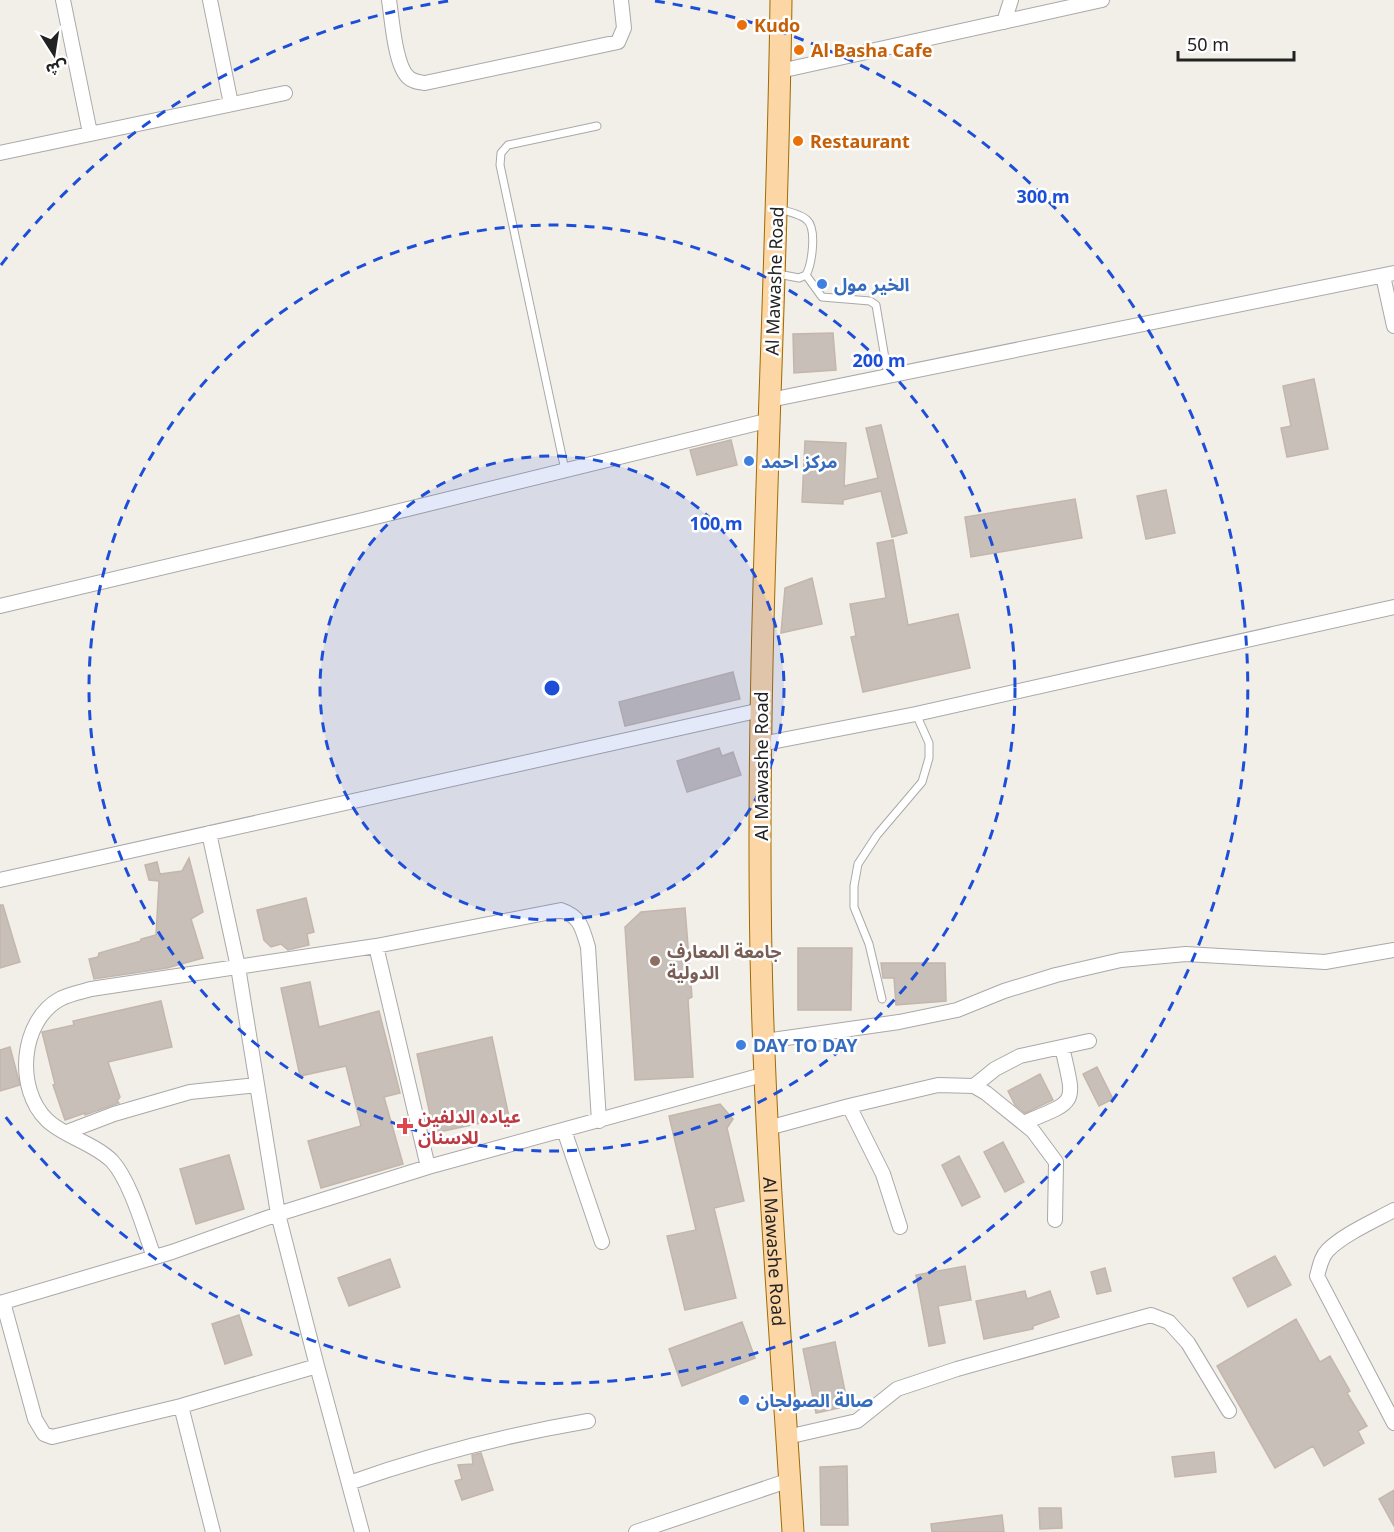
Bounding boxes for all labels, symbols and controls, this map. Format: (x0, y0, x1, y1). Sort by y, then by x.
place label: Kudo (754, 13, 800, 37)
marker: Kudo (735, 18, 749, 32)
north arrow (24, 24, 84, 84)
scale bar (1178, 24, 1294, 62)
text: 50 m (1187, 32, 1229, 56)
place label: Al Basha Cafe (811, 38, 933, 62)
marker: Al Basha Cafe (792, 43, 806, 57)
text: ش (44, 56, 70, 82)
place label: Restaurant (810, 129, 910, 153)
marker: Restaurant (791, 134, 805, 148)
text: 300 m (1016, 184, 1070, 208)
street label: Al Mawashe Road (759, 206, 789, 356)
place label: الخير مول (834, 272, 909, 296)
marker: الخير مول (815, 277, 829, 291)
text: 200 m (852, 348, 906, 372)
place label: مركز احمد (761, 449, 838, 473)
marker: مركز احمد (742, 454, 756, 468)
text: 100 m (689, 511, 743, 535)
centre of rings (542, 678, 562, 698)
street label: Al Mawashe Road (749, 691, 773, 841)
place label: جامعة المعارف الدولية (667, 939, 782, 984)
marker: جامعة المعارف الدولية (648, 954, 662, 968)
place label: DAY TO DAY (753, 1033, 858, 1057)
marker: DAY TO DAY (734, 1038, 748, 1052)
place label: عياده الدلفين للاسنان (418, 1104, 521, 1149)
marker: عياده الدلفين للاسنان (396, 1117, 414, 1135)
street label: Al Mawashe Road (758, 1176, 791, 1327)
place label: صالة الصولجان (756, 1388, 873, 1412)
marker: صالة الصولجان (737, 1393, 751, 1407)

